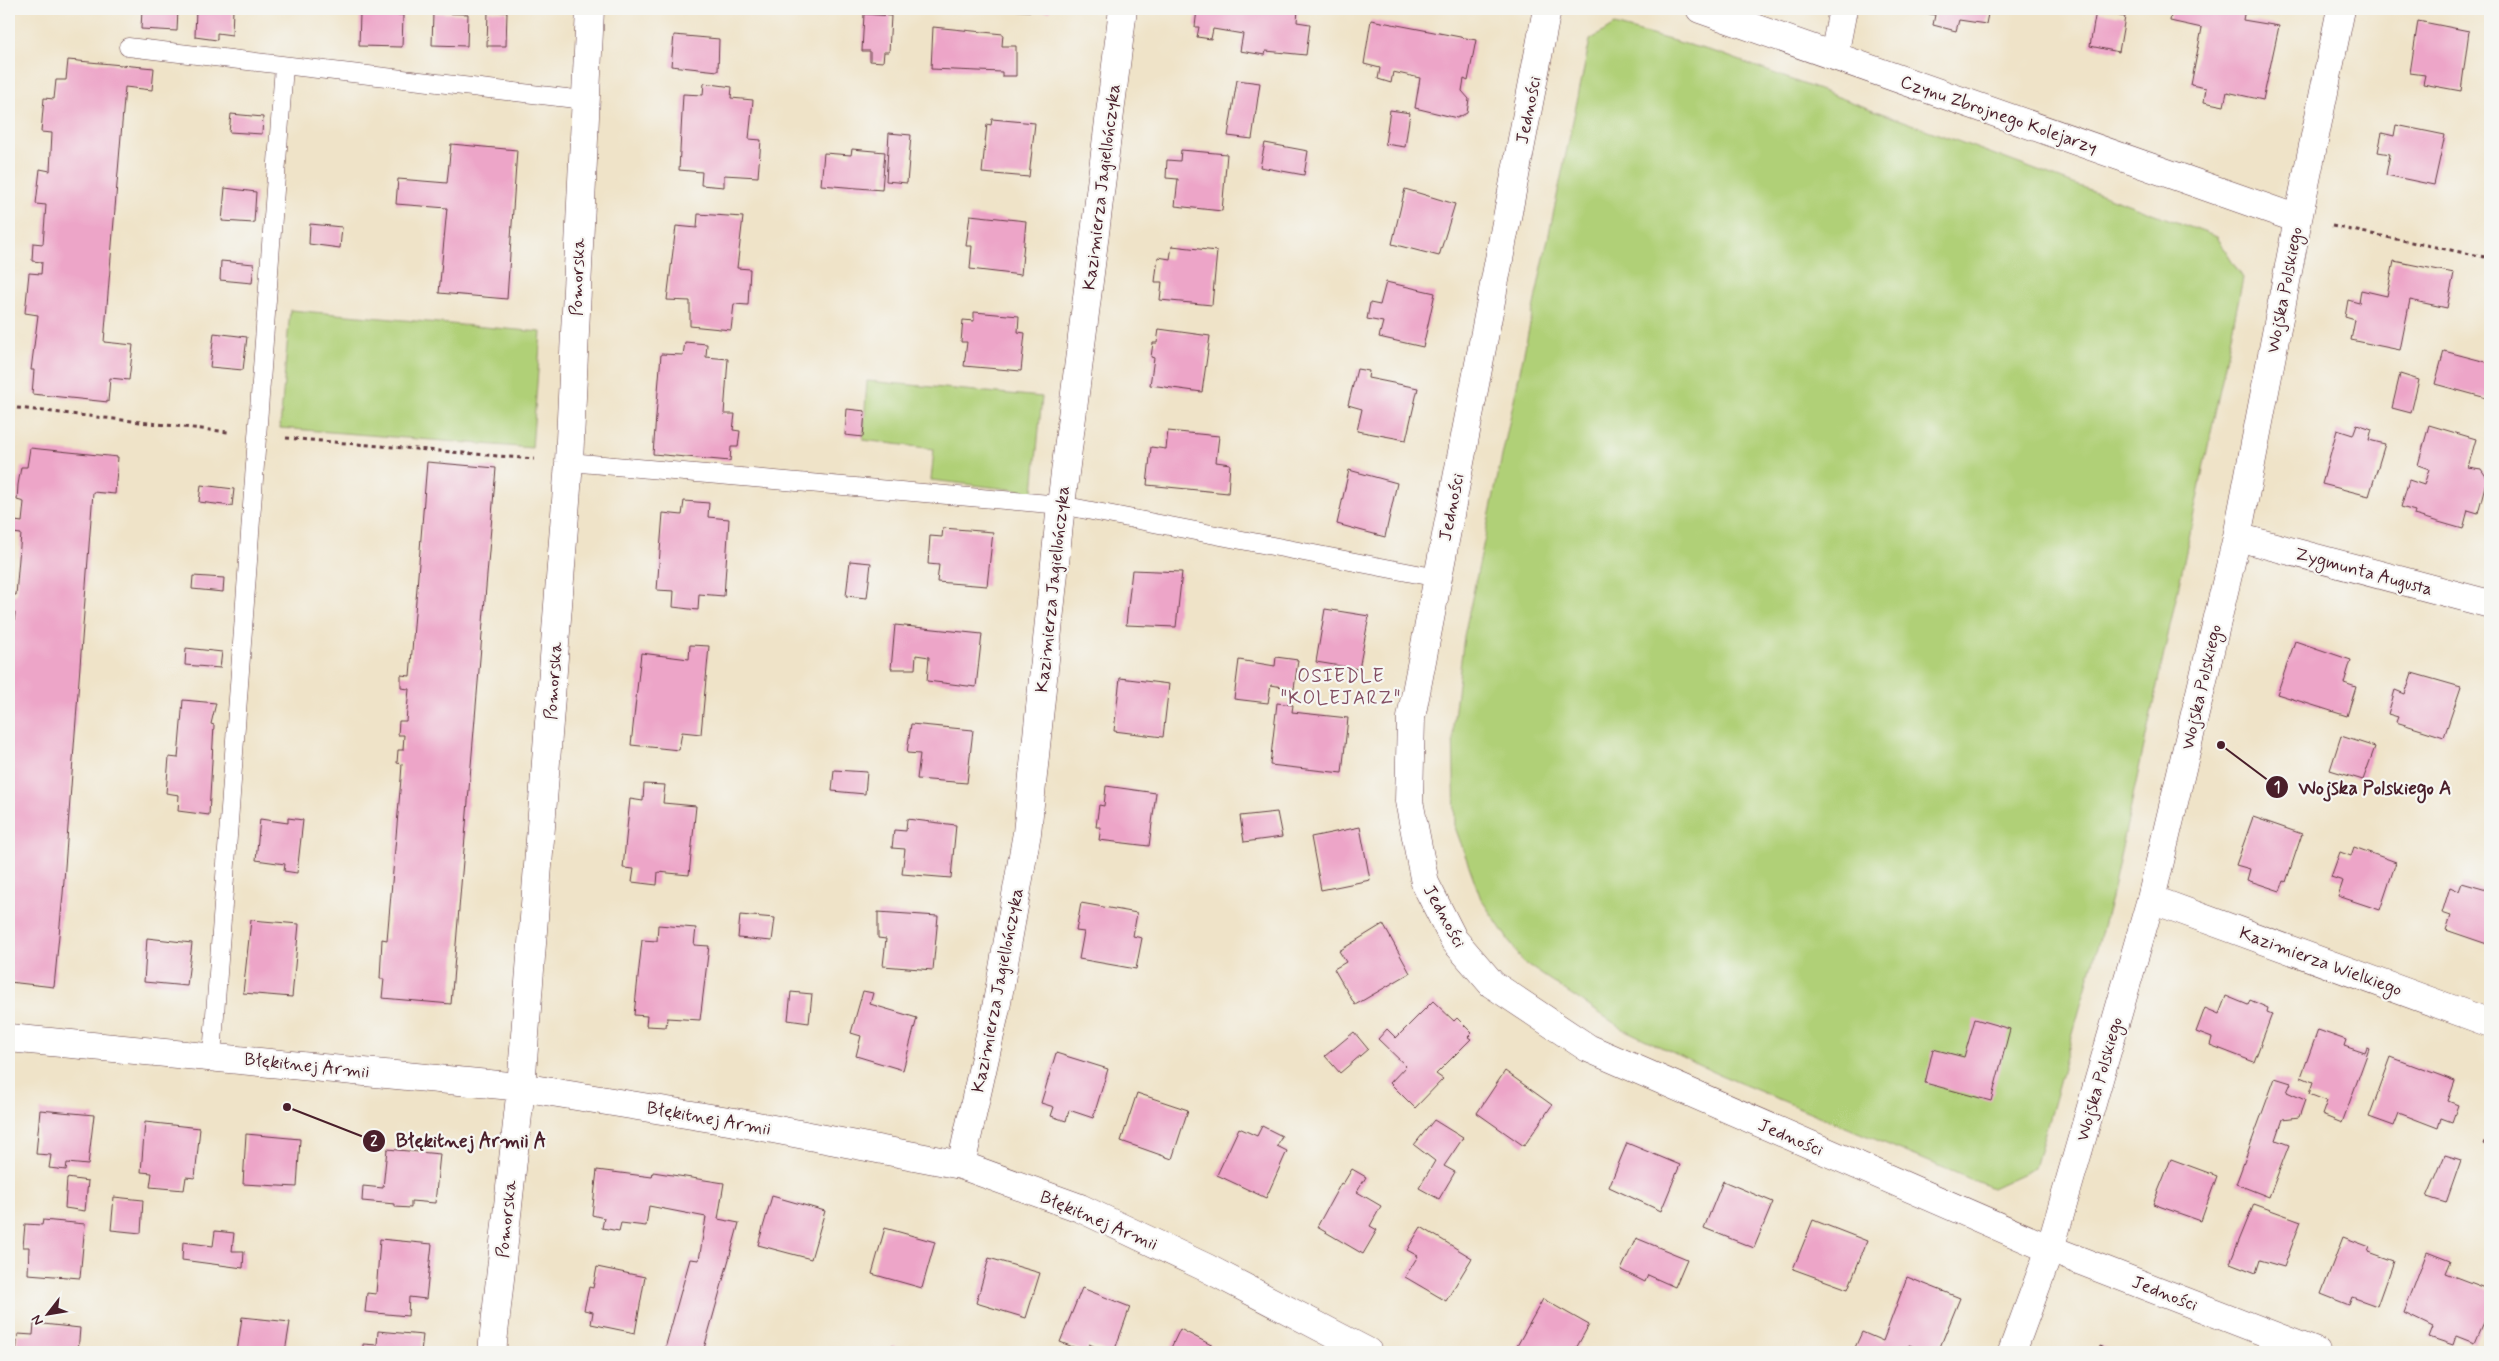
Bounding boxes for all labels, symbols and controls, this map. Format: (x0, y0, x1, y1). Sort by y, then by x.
street label: Czynu Zbrojnego Kolejarzy (1897, 70, 2100, 161)
street label: Jedności (1511, 74, 1547, 146)
street label: Kazimierza Jagiellończyka (1077, 83, 1127, 292)
street label: Wojska Polskiego (2261, 225, 2310, 356)
street label: Pomorska (565, 237, 591, 316)
street label: Jedności (1434, 471, 1470, 543)
street label: Kazimierza Jagiellończyka (1030, 485, 1076, 694)
street label: Zygmunta Augusta (2292, 542, 2435, 603)
street label: Wojska Polskiego (2176, 622, 2229, 753)
street label: Pomorska (539, 641, 569, 721)
district label: OSIEDLE "KOLEJARZ" (1281, 664, 1401, 711)
callout: Wojska Polskiego A (2265, 770, 2461, 804)
text: Wojska Polskiego A (2298, 776, 2451, 804)
text: 1 (2274, 778, 2280, 798)
street label: Jedności (1417, 881, 1471, 952)
street label: Kazimierza Jagiellończyka (966, 886, 1030, 1094)
street label: Kazimierza Wielkiego (2236, 921, 2405, 1004)
street label: Wojska Polskiego (2071, 1014, 2130, 1144)
street label: Błękitnej Armii (243, 1047, 371, 1085)
street label: Błękitnej Armii (645, 1096, 773, 1142)
street label: Jedności (1754, 1113, 1827, 1162)
callout: Błękitnej Armii A (362, 1124, 556, 1158)
text: Błękitnej Armii A (396, 1129, 546, 1154)
text: 2 (370, 1132, 378, 1152)
street label: Pomorska (491, 1179, 523, 1259)
street label: Błękitnej Armii (1036, 1185, 1161, 1257)
street label: Jedności (2128, 1270, 2201, 1317)
north arrow (22, 1288, 72, 1338)
text: N (28, 1312, 48, 1329)

